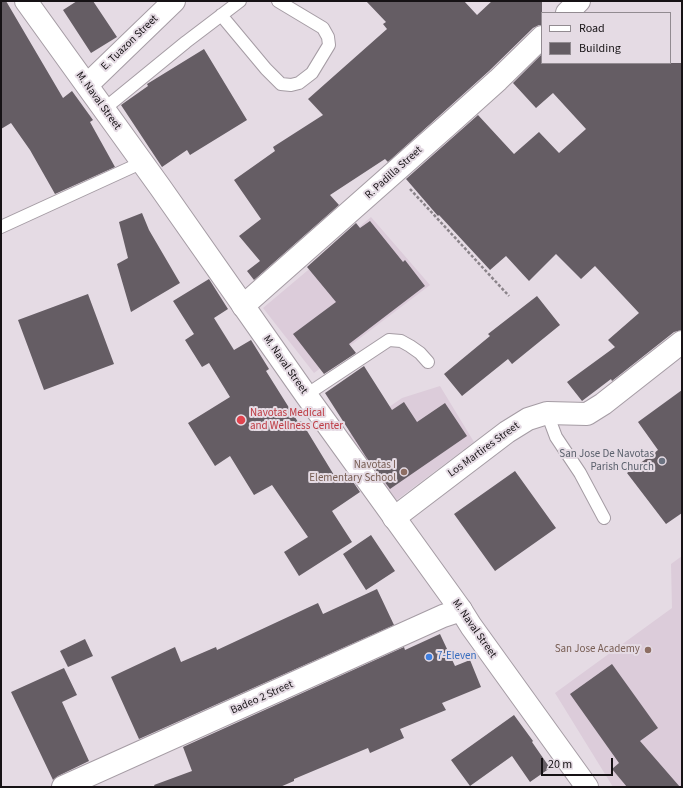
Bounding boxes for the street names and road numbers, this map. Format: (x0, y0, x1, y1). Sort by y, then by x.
street label: E. Tuazon Street (99, 13, 161, 73)
street label: M. Naval Street (72, 69, 124, 133)
street label: R. Padilla Street (363, 144, 425, 202)
street label: M. Naval Street (260, 333, 310, 397)
street label: Los Martires Street (446, 420, 522, 480)
street label: M. Naval Street (449, 597, 499, 661)
street label: Badeo 2 Street (229, 678, 295, 718)

